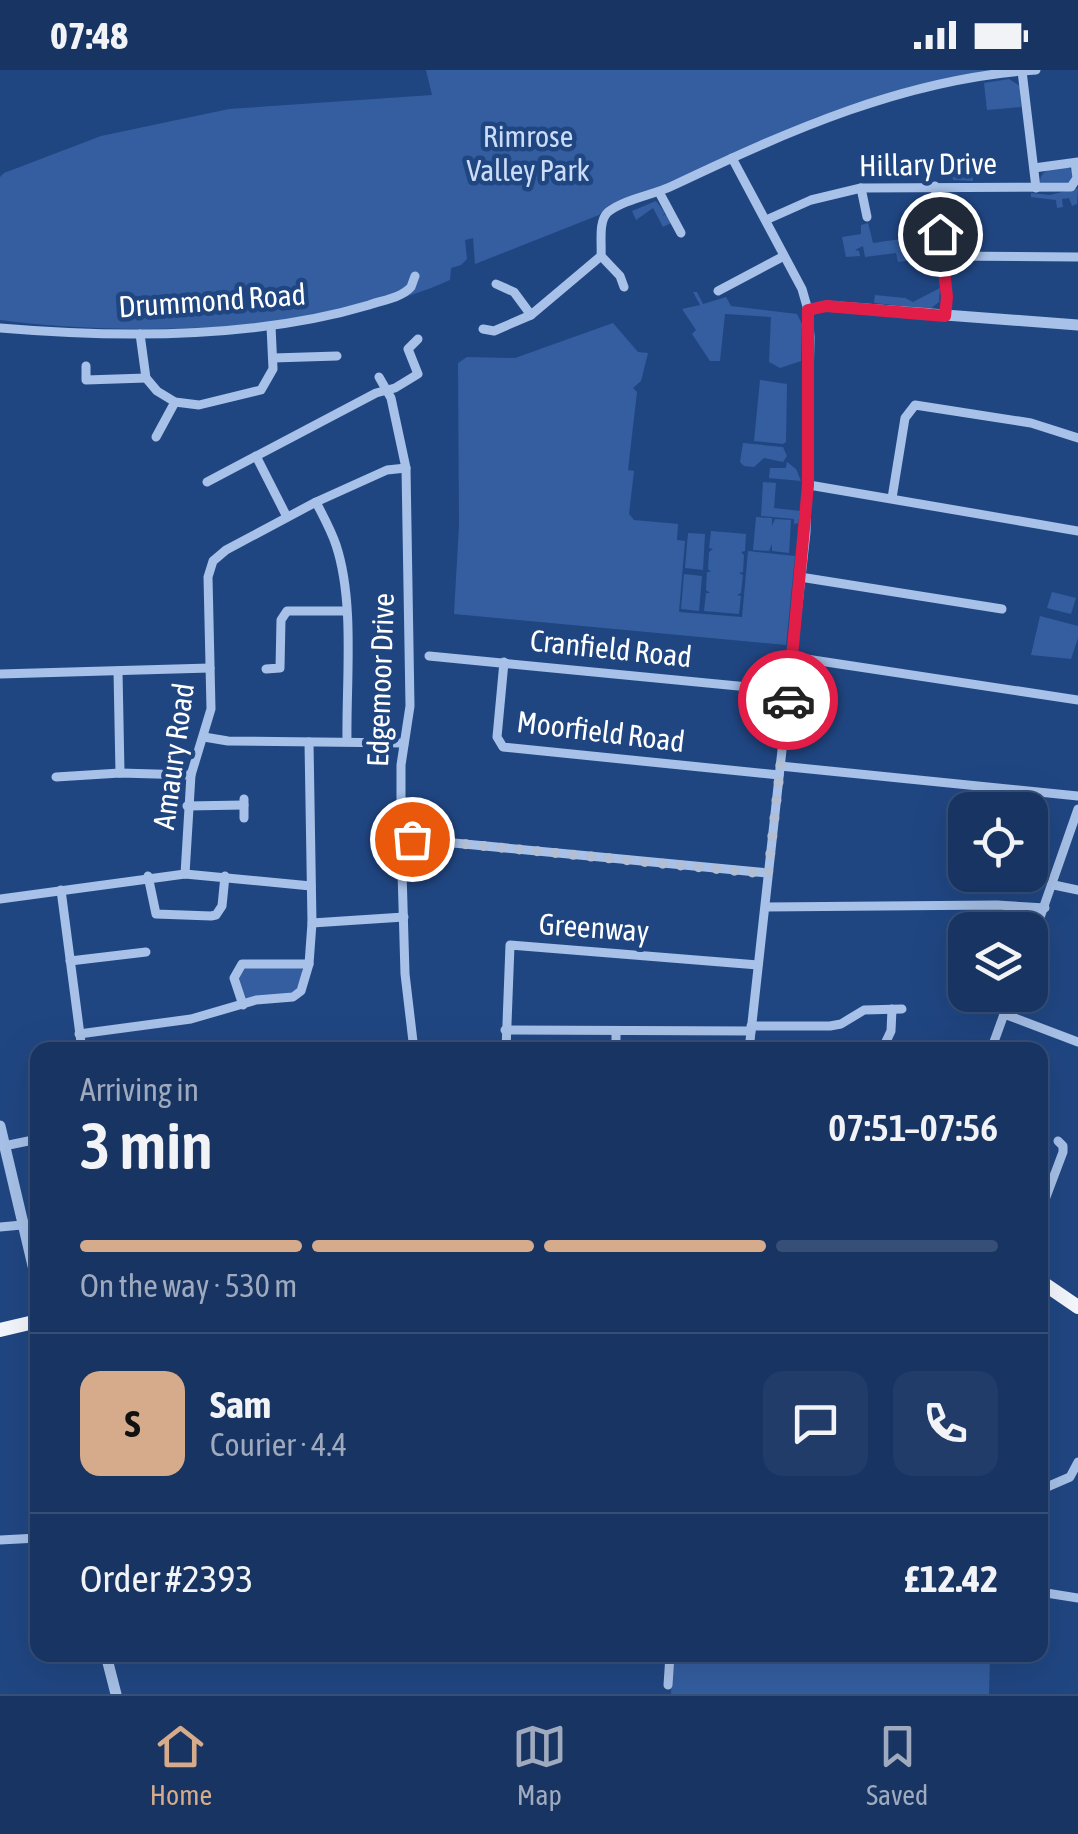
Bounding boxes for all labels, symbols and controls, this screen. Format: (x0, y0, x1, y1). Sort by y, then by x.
text: 07:48 (50, 14, 128, 57)
park label: Rimrose Valley Park (466, 119, 590, 187)
street label: Hillary Drive (859, 146, 997, 182)
pin (898, 192, 983, 277)
icon: home (913, 207, 968, 262)
street label: Drummond Road (117, 276, 307, 324)
street label: Edgemoor Drive (360, 592, 400, 768)
street label: Cranfield Road (529, 623, 693, 673)
courier (738, 650, 838, 750)
icon: car (761, 673, 816, 728)
street label: Amaury Road (146, 681, 200, 831)
street label: Moorfield Road (515, 704, 687, 758)
map controls (948, 792, 1048, 1012)
button: locate (948, 792, 1048, 892)
pin (370, 797, 455, 882)
icon: bag (385, 812, 440, 867)
street label: Greenway (538, 906, 650, 948)
button: layers (948, 912, 1048, 1012)
text: Arriving in (80, 1071, 199, 1108)
text: 07:51–07:56 (828, 1106, 998, 1149)
text: 3 min (80, 1108, 213, 1183)
text: On the way · 530 m (80, 1267, 297, 1304)
button: chat (763, 1371, 868, 1476)
button: phone (893, 1371, 998, 1476)
text: Sam (210, 1383, 271, 1426)
text: S (125, 1402, 140, 1445)
text: Courier · 4.4 (210, 1426, 347, 1463)
text: Order #2393 (80, 1557, 253, 1600)
text: £12.42 (904, 1557, 998, 1600)
tab: Home (150, 1719, 212, 1811)
tab: Map (512, 1719, 567, 1811)
tab: Saved (866, 1719, 928, 1811)

